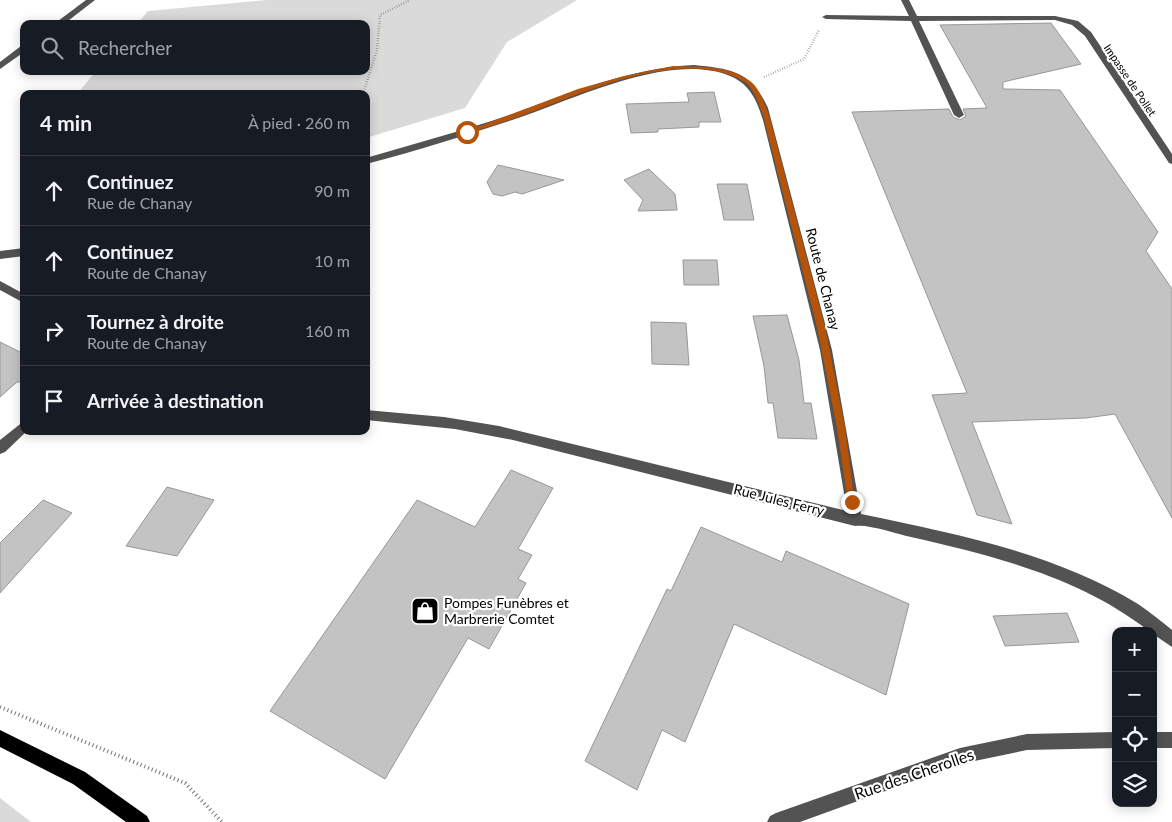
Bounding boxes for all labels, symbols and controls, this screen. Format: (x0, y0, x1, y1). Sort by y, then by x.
search box (20, 20, 370, 75)
icon: search (38, 34, 66, 62)
text: Rechercher (78, 36, 172, 59)
street label: Impasse de Pollet (1102, 41, 1159, 118)
text: 4 min (40, 110, 92, 135)
text: À pied · 260 m (248, 113, 350, 132)
route start (456, 121, 479, 144)
text: Continuez (87, 170, 173, 193)
icon: ahead (40, 177, 68, 205)
text: 90 m (314, 181, 350, 200)
text: Rue de Chanay (87, 193, 192, 212)
street label: Route de Chanay (803, 226, 845, 333)
text: Continuez (87, 240, 173, 263)
icon: ahead (40, 247, 68, 275)
text: 10 m (314, 251, 350, 270)
text: Route de Chanay (87, 263, 207, 282)
text: Tournez à droite (87, 310, 224, 333)
icon: right (40, 317, 68, 345)
text: 160 m (305, 321, 350, 340)
text: Route de Chanay (87, 333, 207, 352)
icon: arrive (40, 387, 68, 415)
text: Arrivée à destination (87, 389, 264, 412)
street label: Rue Jules Ferry (732, 480, 827, 519)
route end (841, 491, 864, 514)
place label: Pompes Funèbres et Marbrerie Comtet (444, 594, 569, 627)
shop icon: Pompes Funèbres et Marbrerie Comtet (410, 596, 440, 626)
map controls (1112, 627, 1157, 807)
button: + (1112, 627, 1157, 672)
button: − (1112, 672, 1157, 717)
button: locate (1112, 717, 1157, 762)
street label: Rue des Cherolles (852, 744, 976, 803)
button: layers (1112, 762, 1157, 807)

